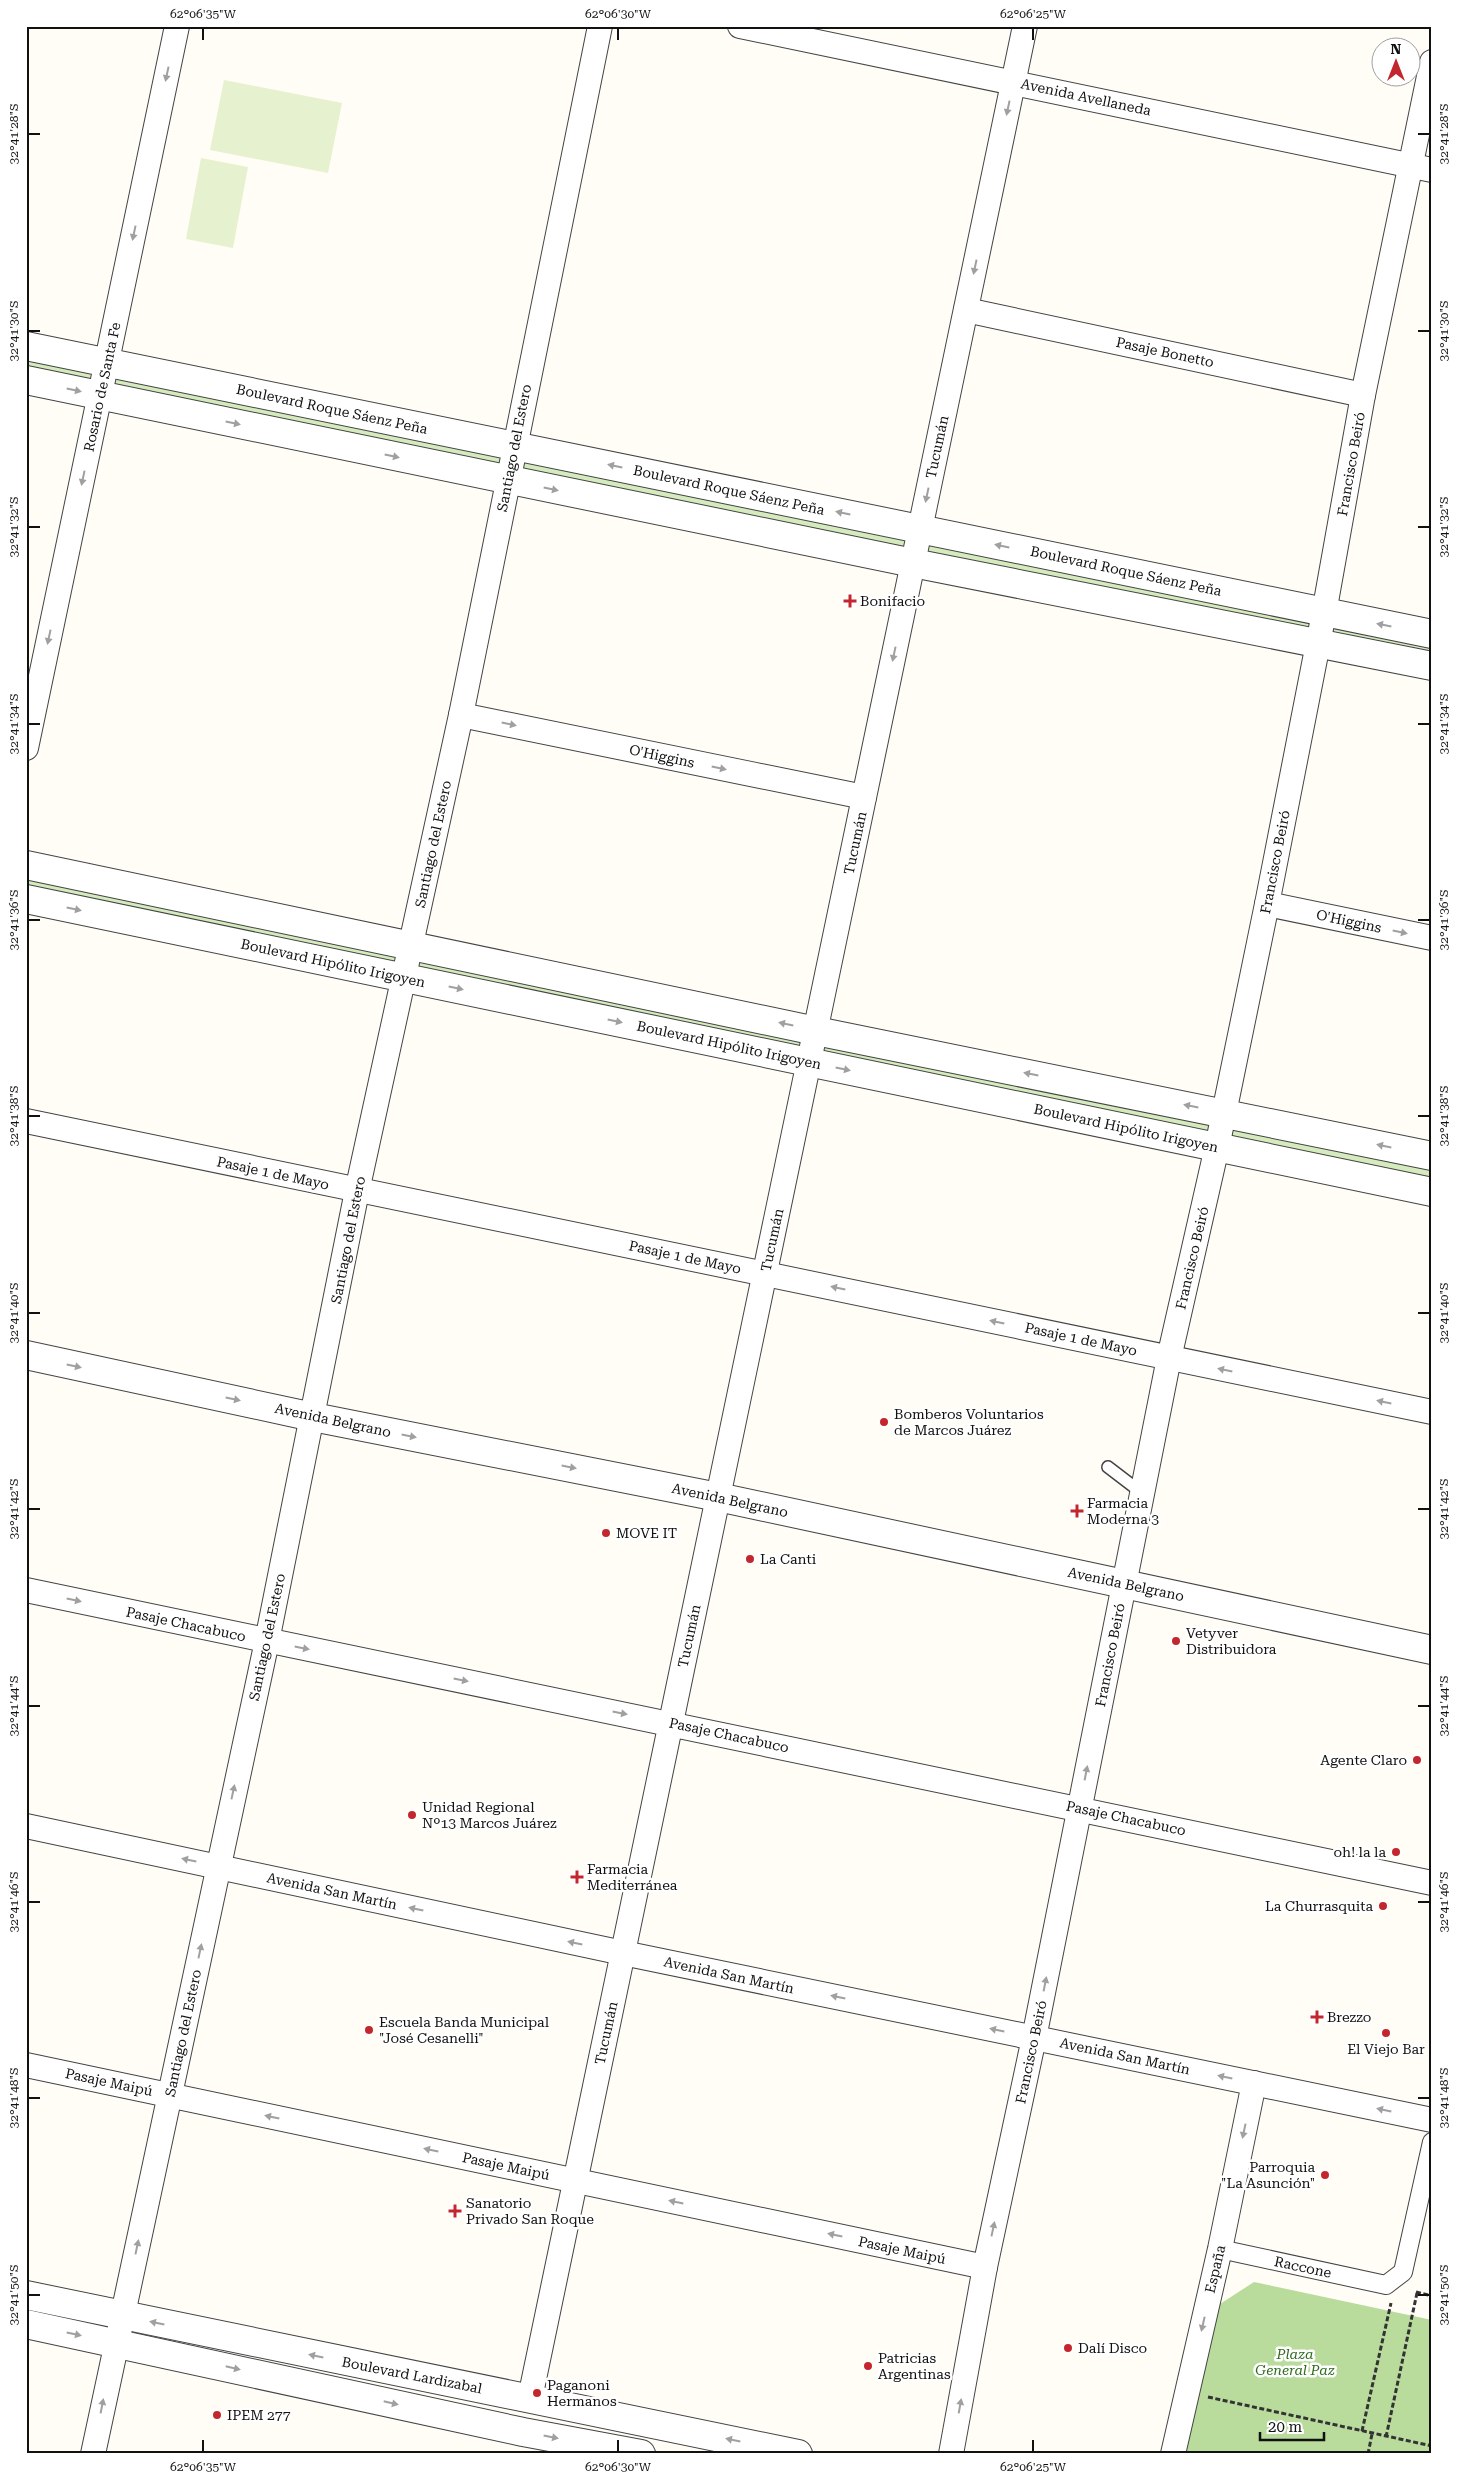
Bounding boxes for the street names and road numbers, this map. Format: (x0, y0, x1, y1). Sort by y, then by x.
street label: Avenida Avellaneda (1019, 75, 1153, 119)
street label: Rosario de Santa Fe (80, 320, 124, 453)
street label: Pasaje Bonetto (1115, 334, 1215, 370)
street label: Boulevard Roque Sáenz Peña (235, 381, 430, 437)
street label: Santiago del Estero (494, 383, 534, 513)
street label: Francisco Beiró (1334, 411, 1368, 517)
street label: Tucumán (923, 414, 951, 480)
street label: Boulevard Roque Sáenz Peña (632, 462, 827, 518)
street label: Boulevard Roque Sáenz Peña (1029, 543, 1224, 599)
street label: O'Higgins (628, 741, 696, 771)
street label: Santiago del Estero (412, 779, 454, 909)
street label: Francisco Beiró (1257, 809, 1293, 915)
street label: Tucumán (841, 810, 869, 876)
street label: O'Higgins (1315, 906, 1383, 936)
street label: Boulevard Hipólito Irigoyen (239, 936, 427, 990)
street label: Boulevard Hipólito Irigoyen (635, 1018, 823, 1072)
street label: Boulevard Hipólito Irigoyen (1032, 1101, 1220, 1155)
street label: Pasaje 1 de Mayo (215, 1153, 331, 1193)
street label: Santiago del Estero (328, 1175, 368, 1305)
street label: Francisco Beiró (1172, 1205, 1212, 1311)
street label: Tucumán (758, 1207, 786, 1273)
street label: Pasaje 1 de Mayo (627, 1237, 743, 1277)
street label: Pasaje 1 de Mayo (1023, 1319, 1139, 1359)
street label: Avenida Belgrano (273, 1400, 393, 1440)
street label: Avenida Belgrano (670, 1480, 790, 1520)
street label: Avenida Belgrano (1066, 1564, 1186, 1604)
street label: Santiago del Estero (246, 1572, 288, 1702)
street label: Francisco Beiró (1092, 1602, 1128, 1708)
street label: Tucumán (675, 1603, 703, 1669)
street label: Pasaje Chacabuco (125, 1604, 247, 1644)
street label: Pasaje Chacabuco (668, 1715, 790, 1755)
street label: Pasaje Chacabuco (1065, 1798, 1187, 1838)
street label: Avenida San Martín (265, 1869, 399, 1913)
street label: Avenida San Martín (662, 1953, 796, 1997)
street label: Santiago del Estero (162, 1968, 204, 2098)
street label: Francisco Beiró (1012, 1999, 1050, 2105)
street label: Tucumán (592, 2000, 620, 2066)
street label: Avenida San Martín (1058, 2034, 1192, 2078)
street label: Pasaje Maipú (64, 2065, 154, 2099)
street label: Pasaje Maipú (461, 2149, 551, 2183)
street label: Pasaje Maipú (857, 2233, 947, 2267)
street label: España (1202, 2243, 1228, 2295)
street label: Raccone (1273, 2253, 1333, 2281)
street label: Boulevard Lardizabal (340, 2354, 484, 2397)

